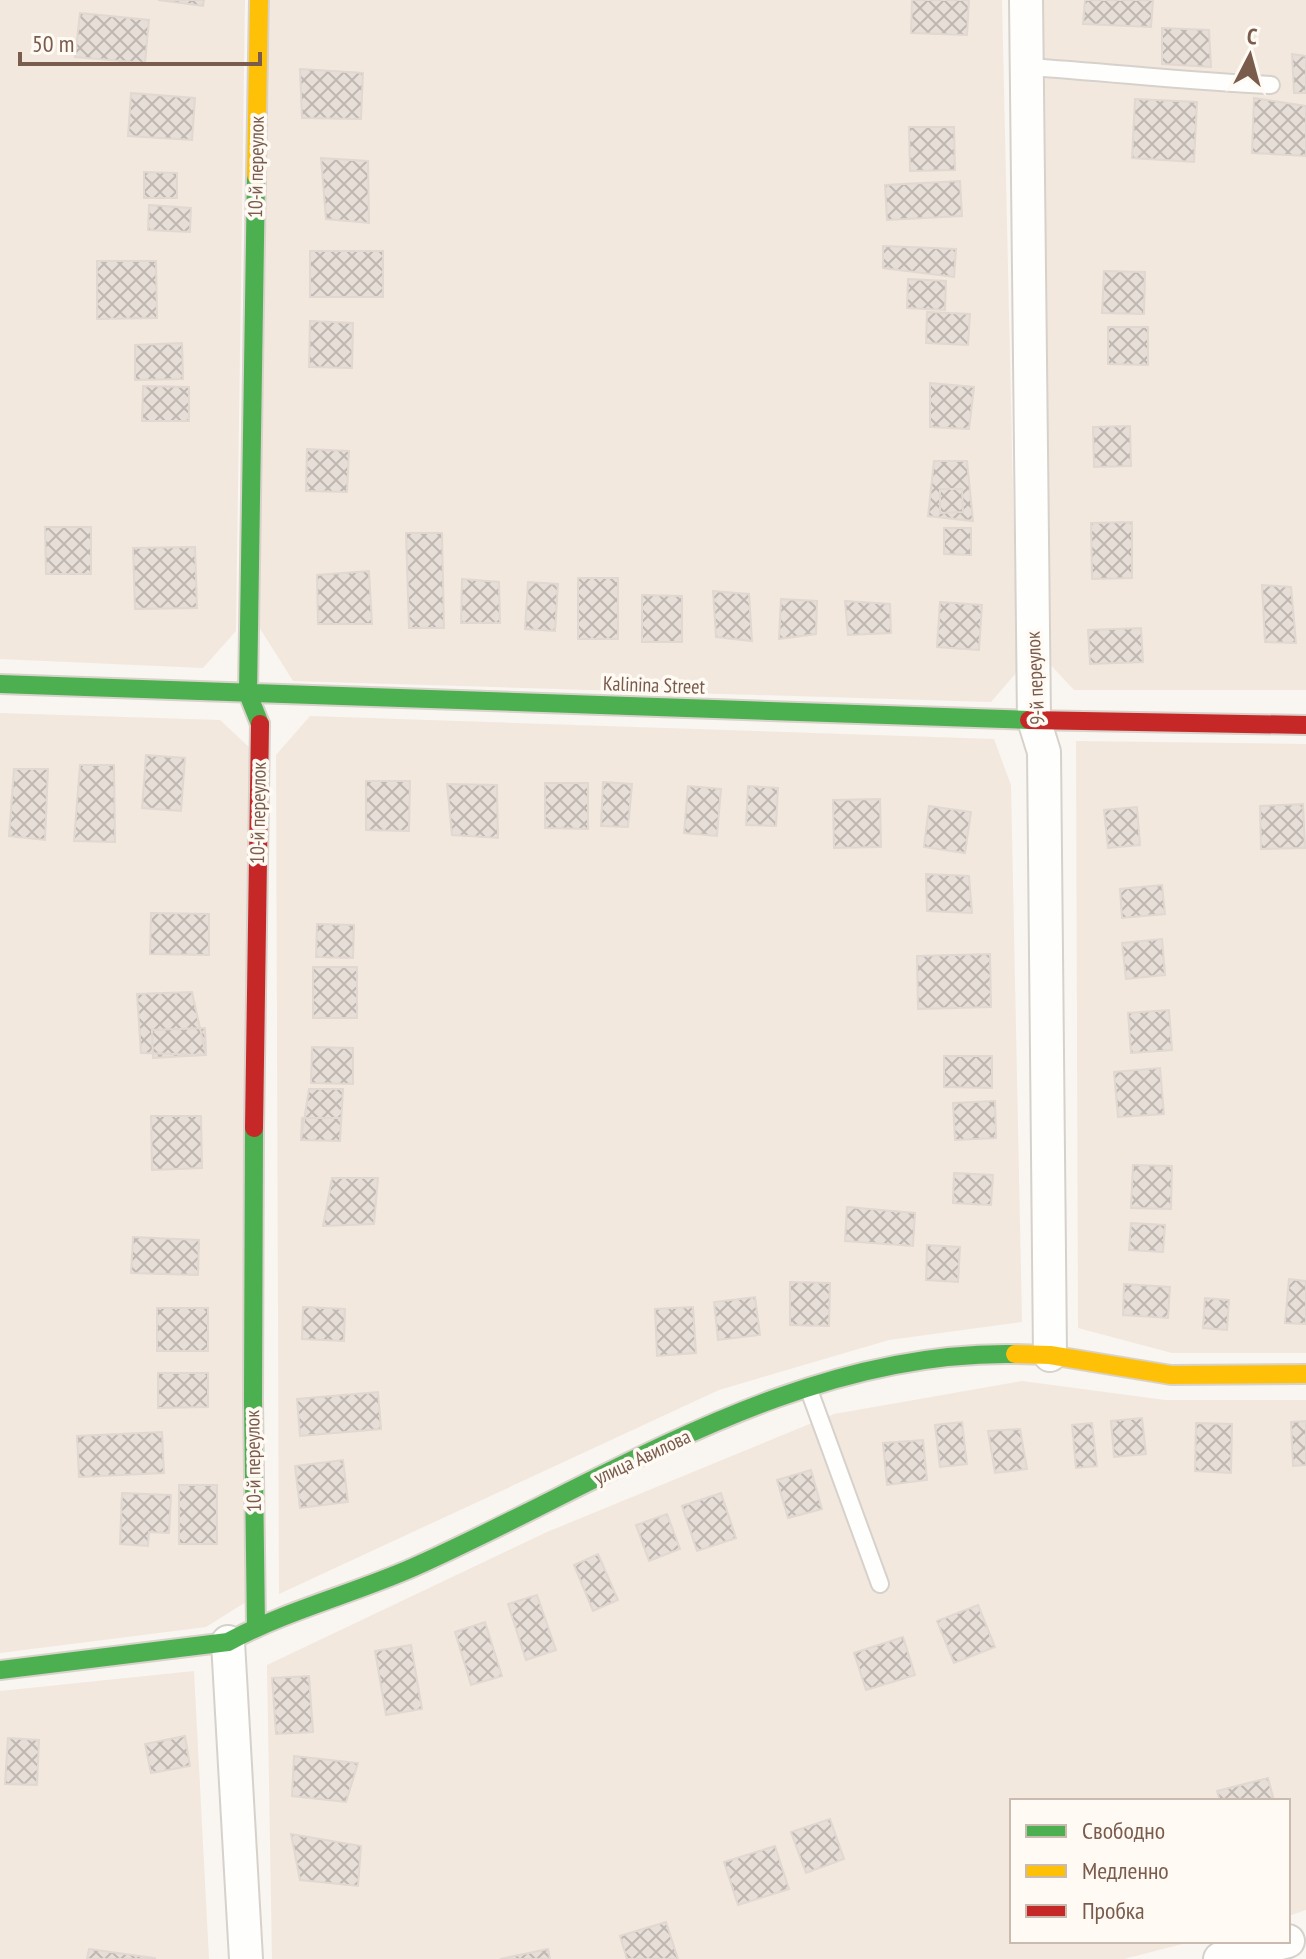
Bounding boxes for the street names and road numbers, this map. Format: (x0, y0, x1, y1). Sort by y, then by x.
street label: 10-й переулок (242, 115, 270, 218)
street label: 9-й переулок (1020, 631, 1050, 725)
street label: Kalinina Street (603, 670, 706, 700)
street label: 10-й переулок (244, 761, 272, 864)
street label: 10-й переулок (239, 1409, 267, 1512)
street label: улица Авилова (589, 1423, 695, 1491)

